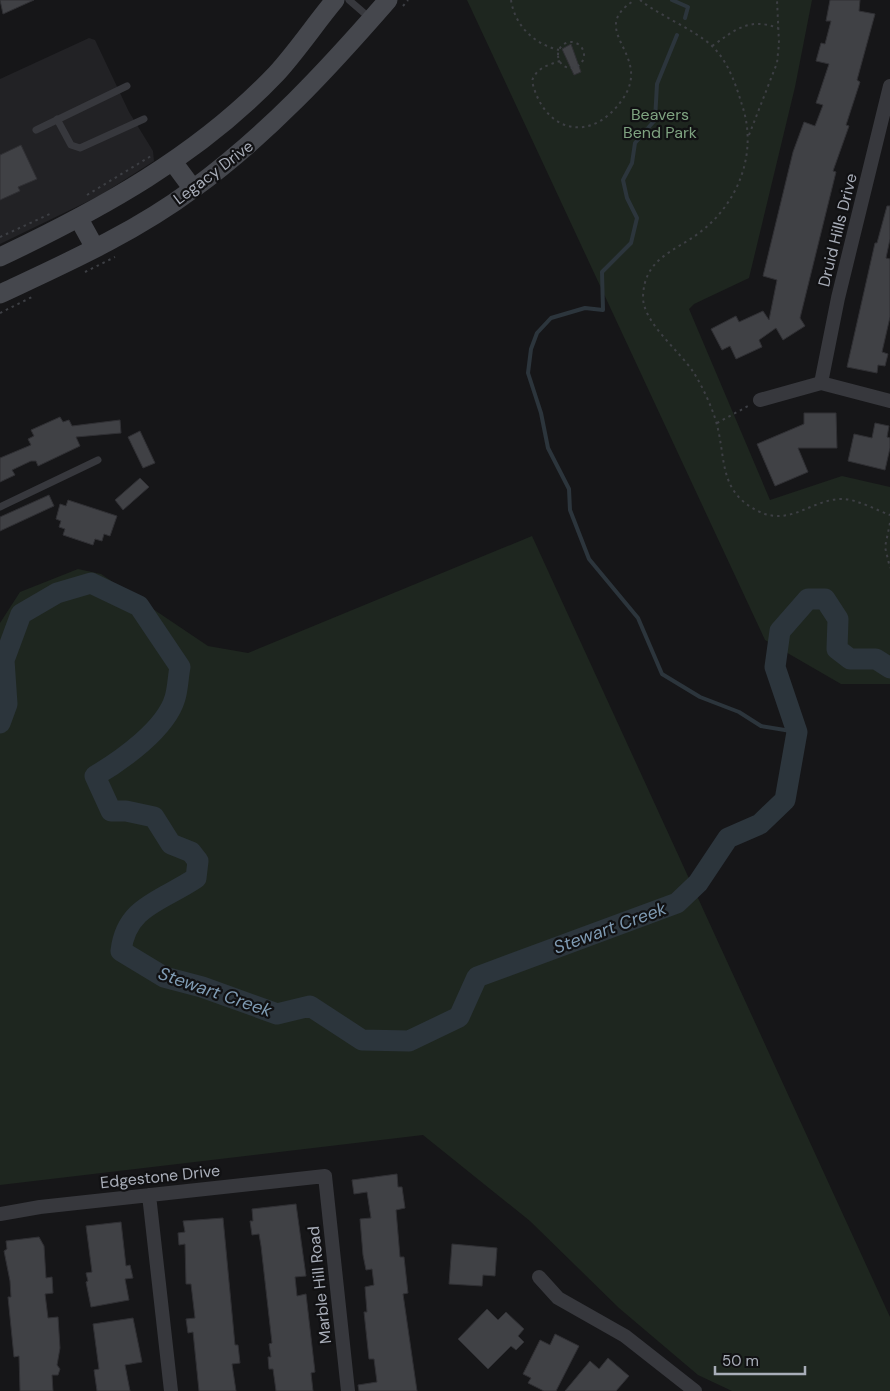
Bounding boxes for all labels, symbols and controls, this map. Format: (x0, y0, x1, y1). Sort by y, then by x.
park label: Beavers Bend Park (623, 104, 697, 143)
street label: Legacy Drive (169, 135, 258, 209)
street label: Druid Hills Drive (813, 171, 862, 289)
water label: Stewart Creek (550, 896, 671, 960)
water label: Stewart Creek (155, 961, 276, 1023)
street label: Edgestone Drive (99, 1160, 221, 1193)
street label: Marble Hill Road (303, 1225, 336, 1345)
scale bar (715, 1344, 805, 1376)
text: 50 m (722, 1351, 759, 1371)

